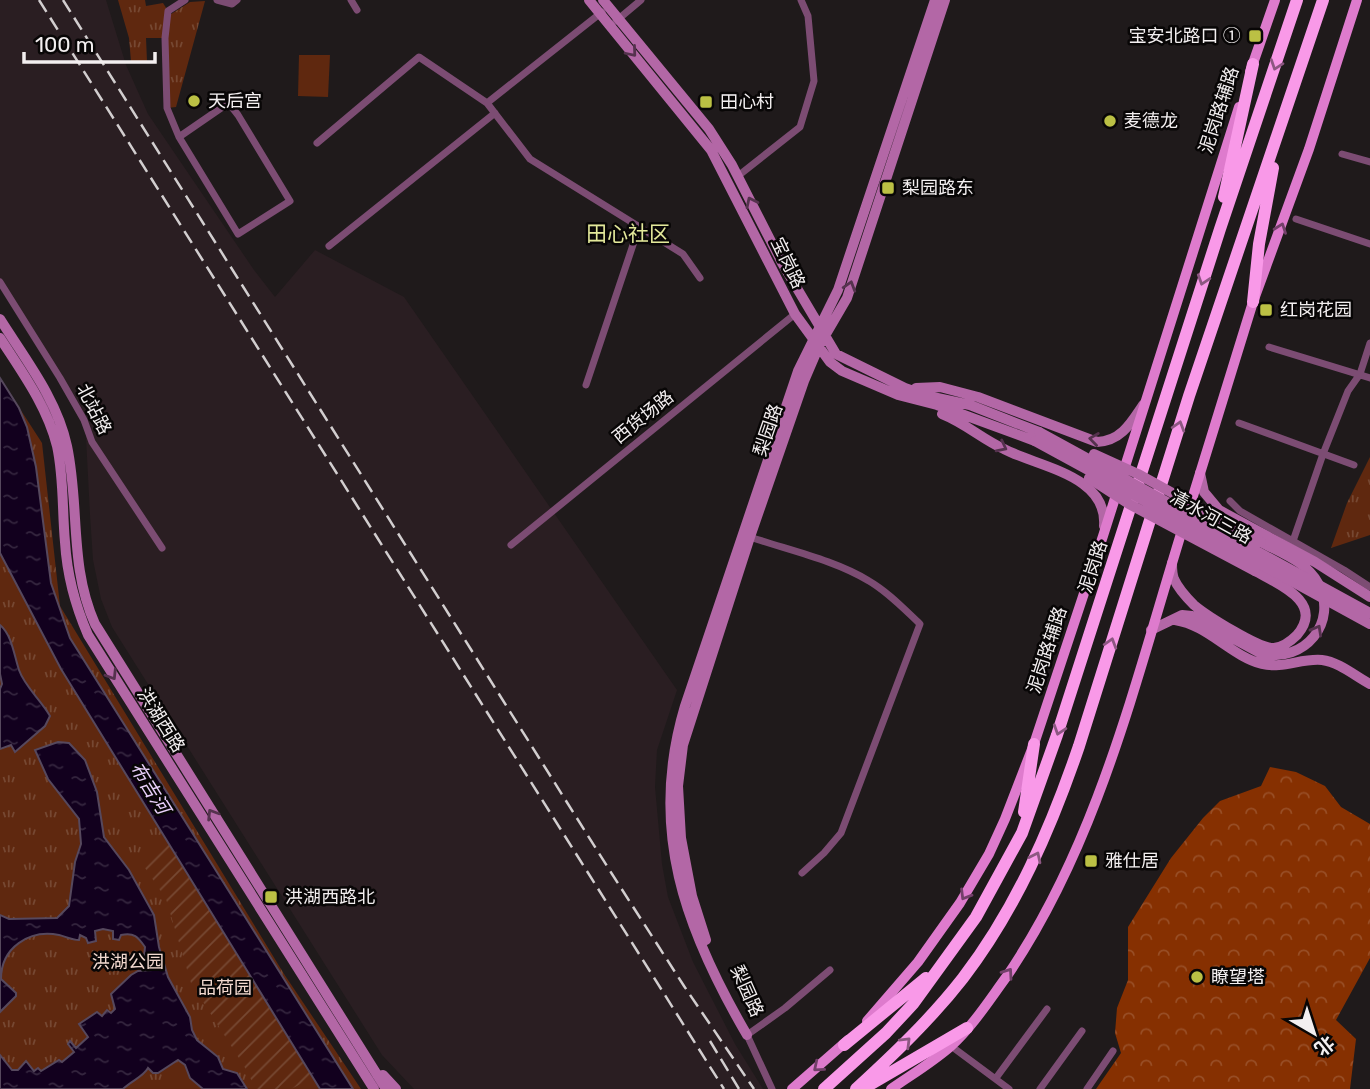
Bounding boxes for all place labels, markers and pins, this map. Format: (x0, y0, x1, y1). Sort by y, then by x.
place label: 宝安北路口 ① (1129, 25, 1241, 47)
marker: 宝安北路口 ① (1247, 28, 1263, 44)
place label: 天后宫 (208, 90, 262, 112)
place label: 田心村 (720, 91, 774, 113)
marker: 天后宫 (186, 93, 202, 109)
marker: 田心村 (698, 94, 714, 110)
place label: 麦德龙 (1124, 110, 1178, 132)
marker: 麦德龙 (1102, 113, 1118, 129)
place label: 梨园路东 (902, 177, 974, 199)
marker: 梨园路东 (880, 180, 896, 196)
place label: 红岗花园 (1280, 299, 1352, 321)
marker: 红岗花园 (1258, 302, 1274, 318)
place label: 雅仕居 (1105, 850, 1159, 872)
marker: 雅仕居 (1083, 853, 1099, 869)
place label: 洪湖西路北 (285, 886, 375, 908)
marker: 洪湖西路北 (263, 889, 279, 905)
place label: 瞭望塔 (1211, 966, 1265, 988)
marker: 瞭望塔 (1189, 969, 1205, 985)

